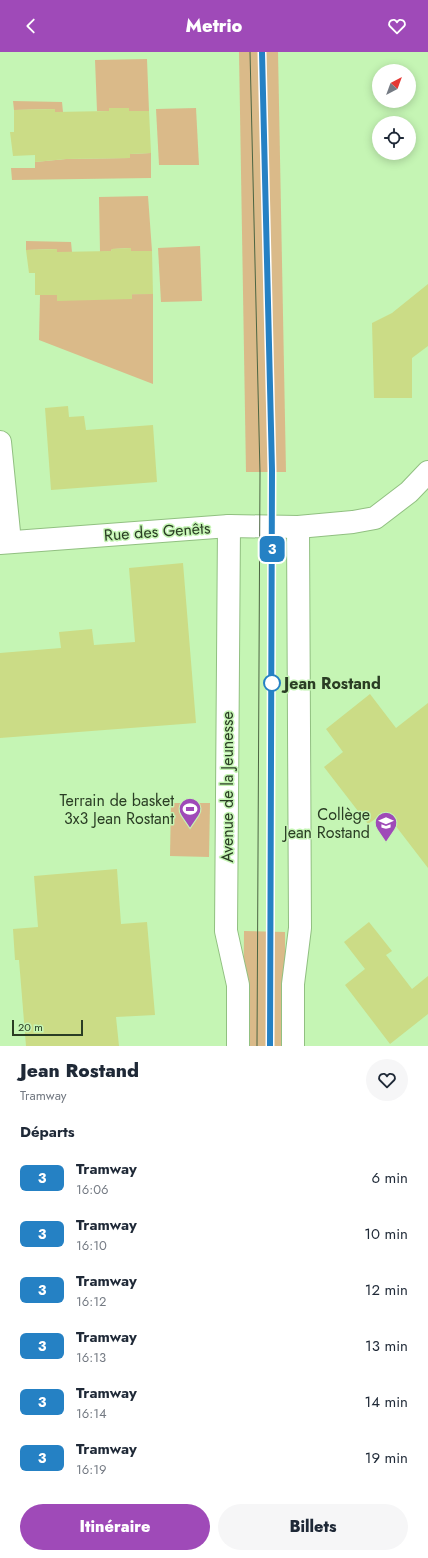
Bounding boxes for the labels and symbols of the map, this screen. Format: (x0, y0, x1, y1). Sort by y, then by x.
north arrow (372, 64, 416, 108)
street label: Rue des Genêts (103, 516, 211, 547)
line badge: 3 (259, 536, 285, 562)
place label: Jean Rostand (281, 672, 381, 695)
marker: Jean Rostand (263, 674, 281, 692)
street label: Avenue de la Jeunesse (216, 711, 239, 863)
place label: Terrain de basket 3x3 Jean Rostant (60, 789, 174, 830)
sports icon: Terrain de basket 3x3 Jean Rostant (177, 796, 203, 829)
place label: Collège Jean Rostand (282, 803, 370, 844)
school or university icon: Collège Jean Rostand (373, 810, 399, 843)
scale bar (12, 1018, 83, 1037)

